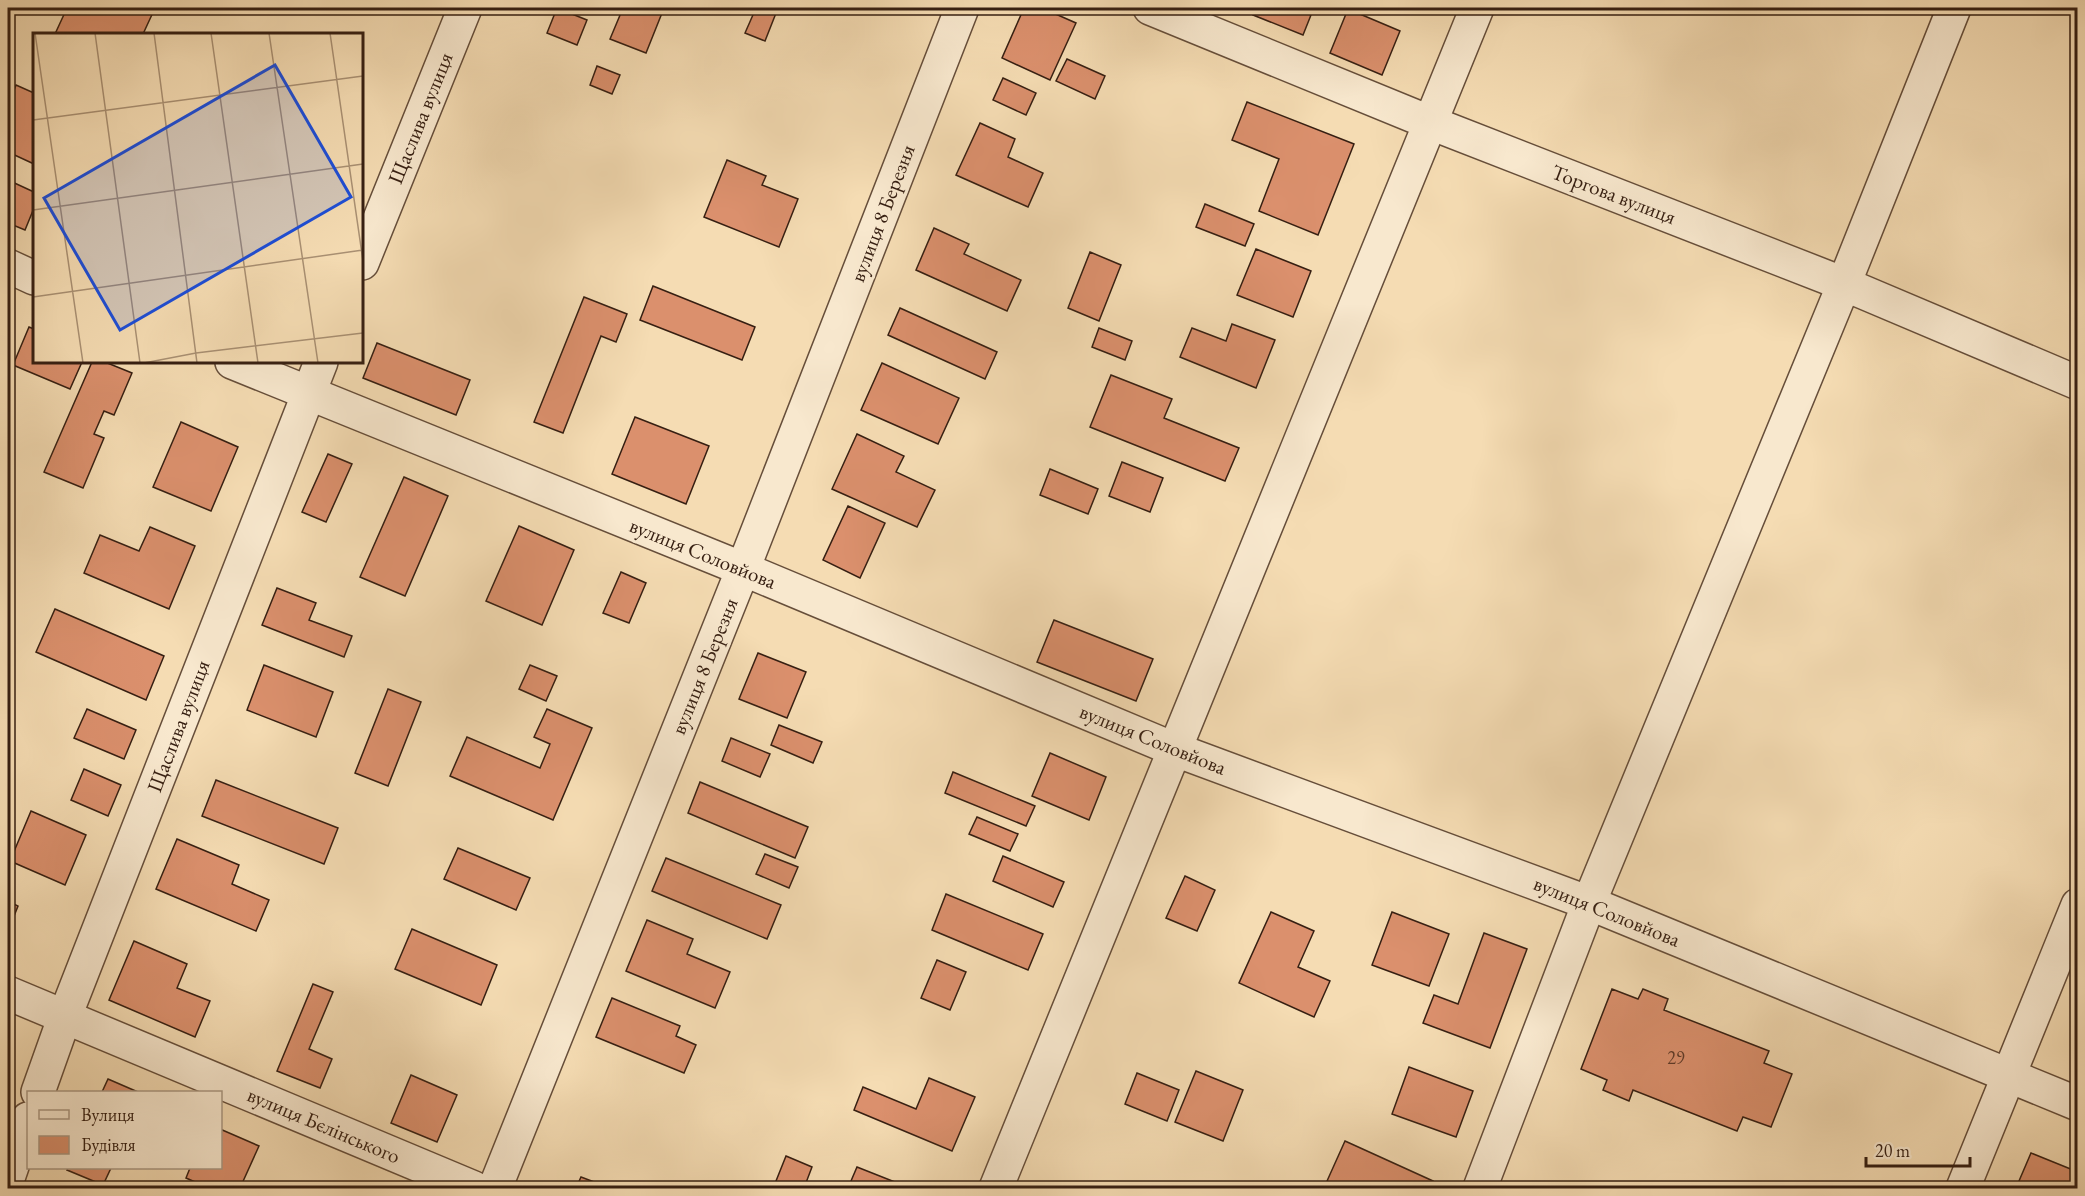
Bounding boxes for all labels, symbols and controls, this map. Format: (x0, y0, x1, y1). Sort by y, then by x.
inset map (33, 33, 363, 363)
street label: Щаслива вулиця (381, 48, 459, 188)
street label: вулиця 8 Березня (843, 140, 921, 286)
street label: Торгова вулиця (1548, 158, 1680, 230)
street label: вулиця Соловйова (626, 511, 781, 595)
street label: вулиця 8 Березня (664, 594, 744, 738)
street label: Щаслива вулиця (140, 656, 216, 796)
street label: вулиця Соловйова (1076, 697, 1231, 781)
street label: вулиця Соловйова (1530, 869, 1685, 953)
house number: 29 (1667, 1046, 1685, 1069)
street label: вулиця Бєлінського (243, 1081, 405, 1169)
legend (27, 1091, 222, 1169)
text: Вулиця (81, 1103, 134, 1126)
scale bar (1866, 1130, 1970, 1168)
text: Будівля (81, 1133, 136, 1156)
text: 20 m (1875, 1139, 1910, 1162)

